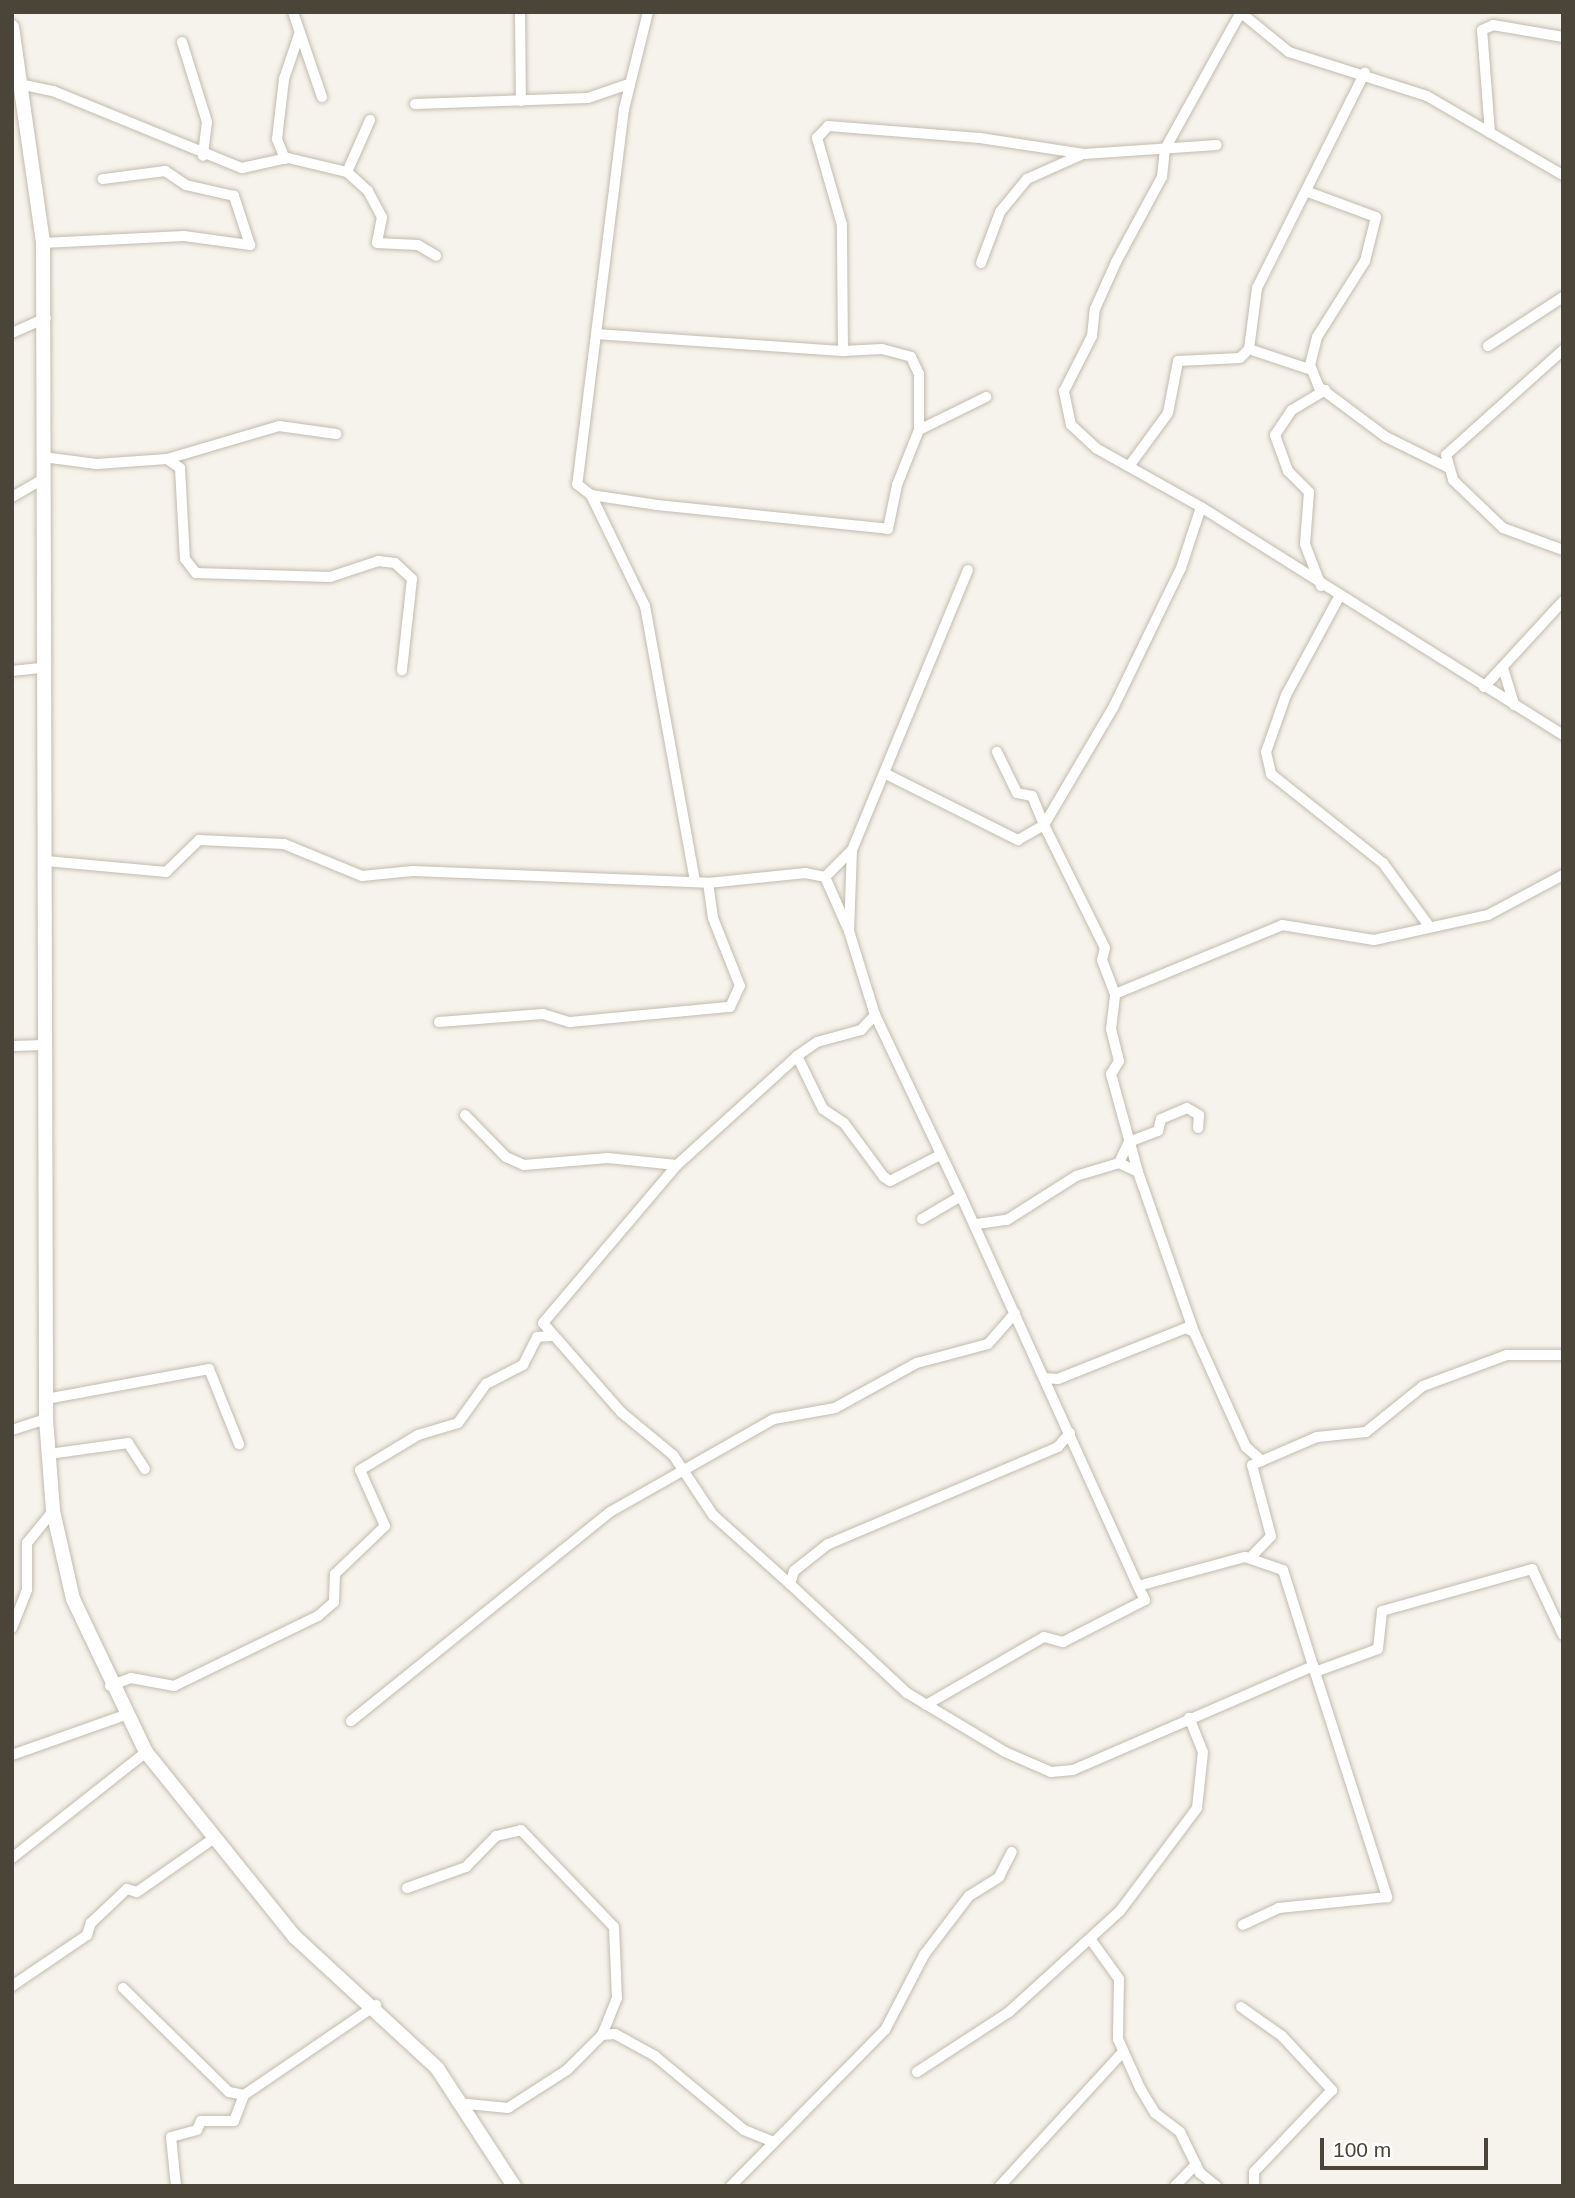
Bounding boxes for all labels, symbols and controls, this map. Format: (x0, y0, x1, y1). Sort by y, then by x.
scale bar (1323, 2124, 1491, 2168)
text: 100 m (1333, 2138, 1391, 2161)

